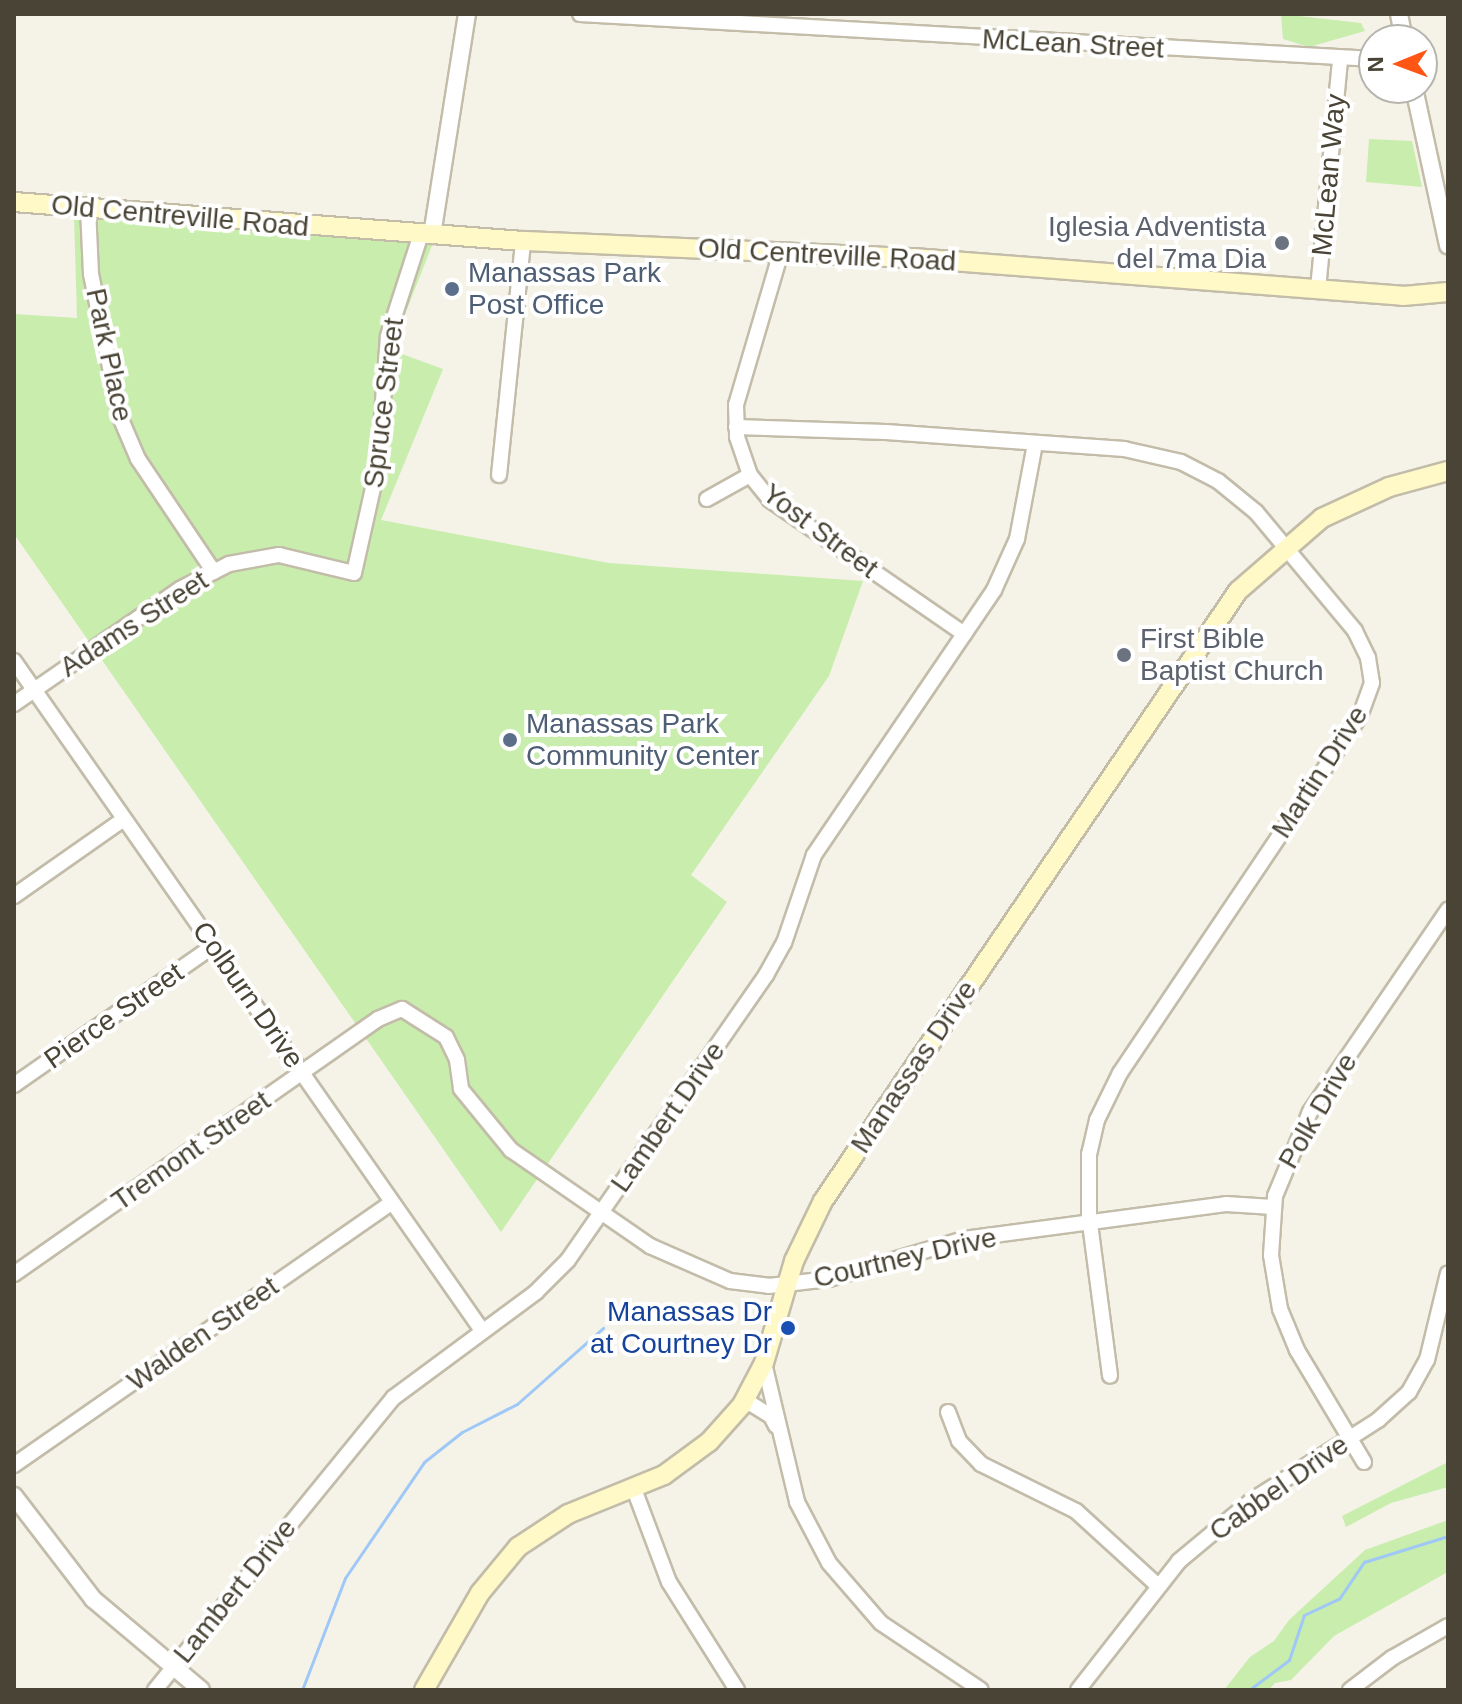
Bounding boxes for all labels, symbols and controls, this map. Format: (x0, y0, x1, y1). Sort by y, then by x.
street label: McLean Street (981, 22, 1165, 66)
north arrow (1358, 24, 1438, 104)
text: N (1363, 56, 1388, 73)
street label: McLean Way (1305, 93, 1353, 257)
street label: Old Centreville Road (50, 188, 310, 244)
place label: Iglesia Adventista del 7ma Dia (1047, 210, 1266, 276)
street label: Old Centreville Road (697, 231, 957, 279)
marker: Iglesia Adventista del 7ma Dia (1273, 234, 1291, 252)
place label: Manassas Park Post Office (468, 256, 661, 322)
marker: Manassas Park Post Office (443, 280, 461, 298)
street label: Park Place (78, 285, 140, 425)
street label: Spruce Street (357, 316, 411, 490)
street label: Yost Street (756, 477, 884, 585)
street label: Adams Street (54, 564, 214, 684)
place label: First Bible Baptist Church (1140, 622, 1324, 688)
marker: First Bible Baptist Church (1115, 646, 1133, 664)
street label: Martin Drive (1265, 700, 1375, 844)
place label: Manassas Park Community Center (526, 707, 759, 773)
marker: Manassas Park Community Center (501, 731, 519, 749)
street label: Colburn Drive (185, 915, 311, 1075)
street label: Pierce Street (38, 956, 190, 1076)
street label: Manassas Drive (844, 974, 984, 1160)
street label: Lambert Drive (604, 1035, 732, 1199)
street label: Polk Drive (1272, 1047, 1364, 1175)
street label: Tremont Street (105, 1084, 277, 1218)
street label: Courtney Drive (810, 1221, 1000, 1295)
street label: Walden Street (121, 1270, 285, 1398)
place label: Manassas Dr at Courtney Dr (590, 1295, 772, 1361)
marker: Manassas Dr at Courtney Dr (779, 1319, 797, 1337)
street label: Cabbel Drive (1203, 1428, 1355, 1548)
street label: Lambert Drive (167, 1512, 303, 1670)

